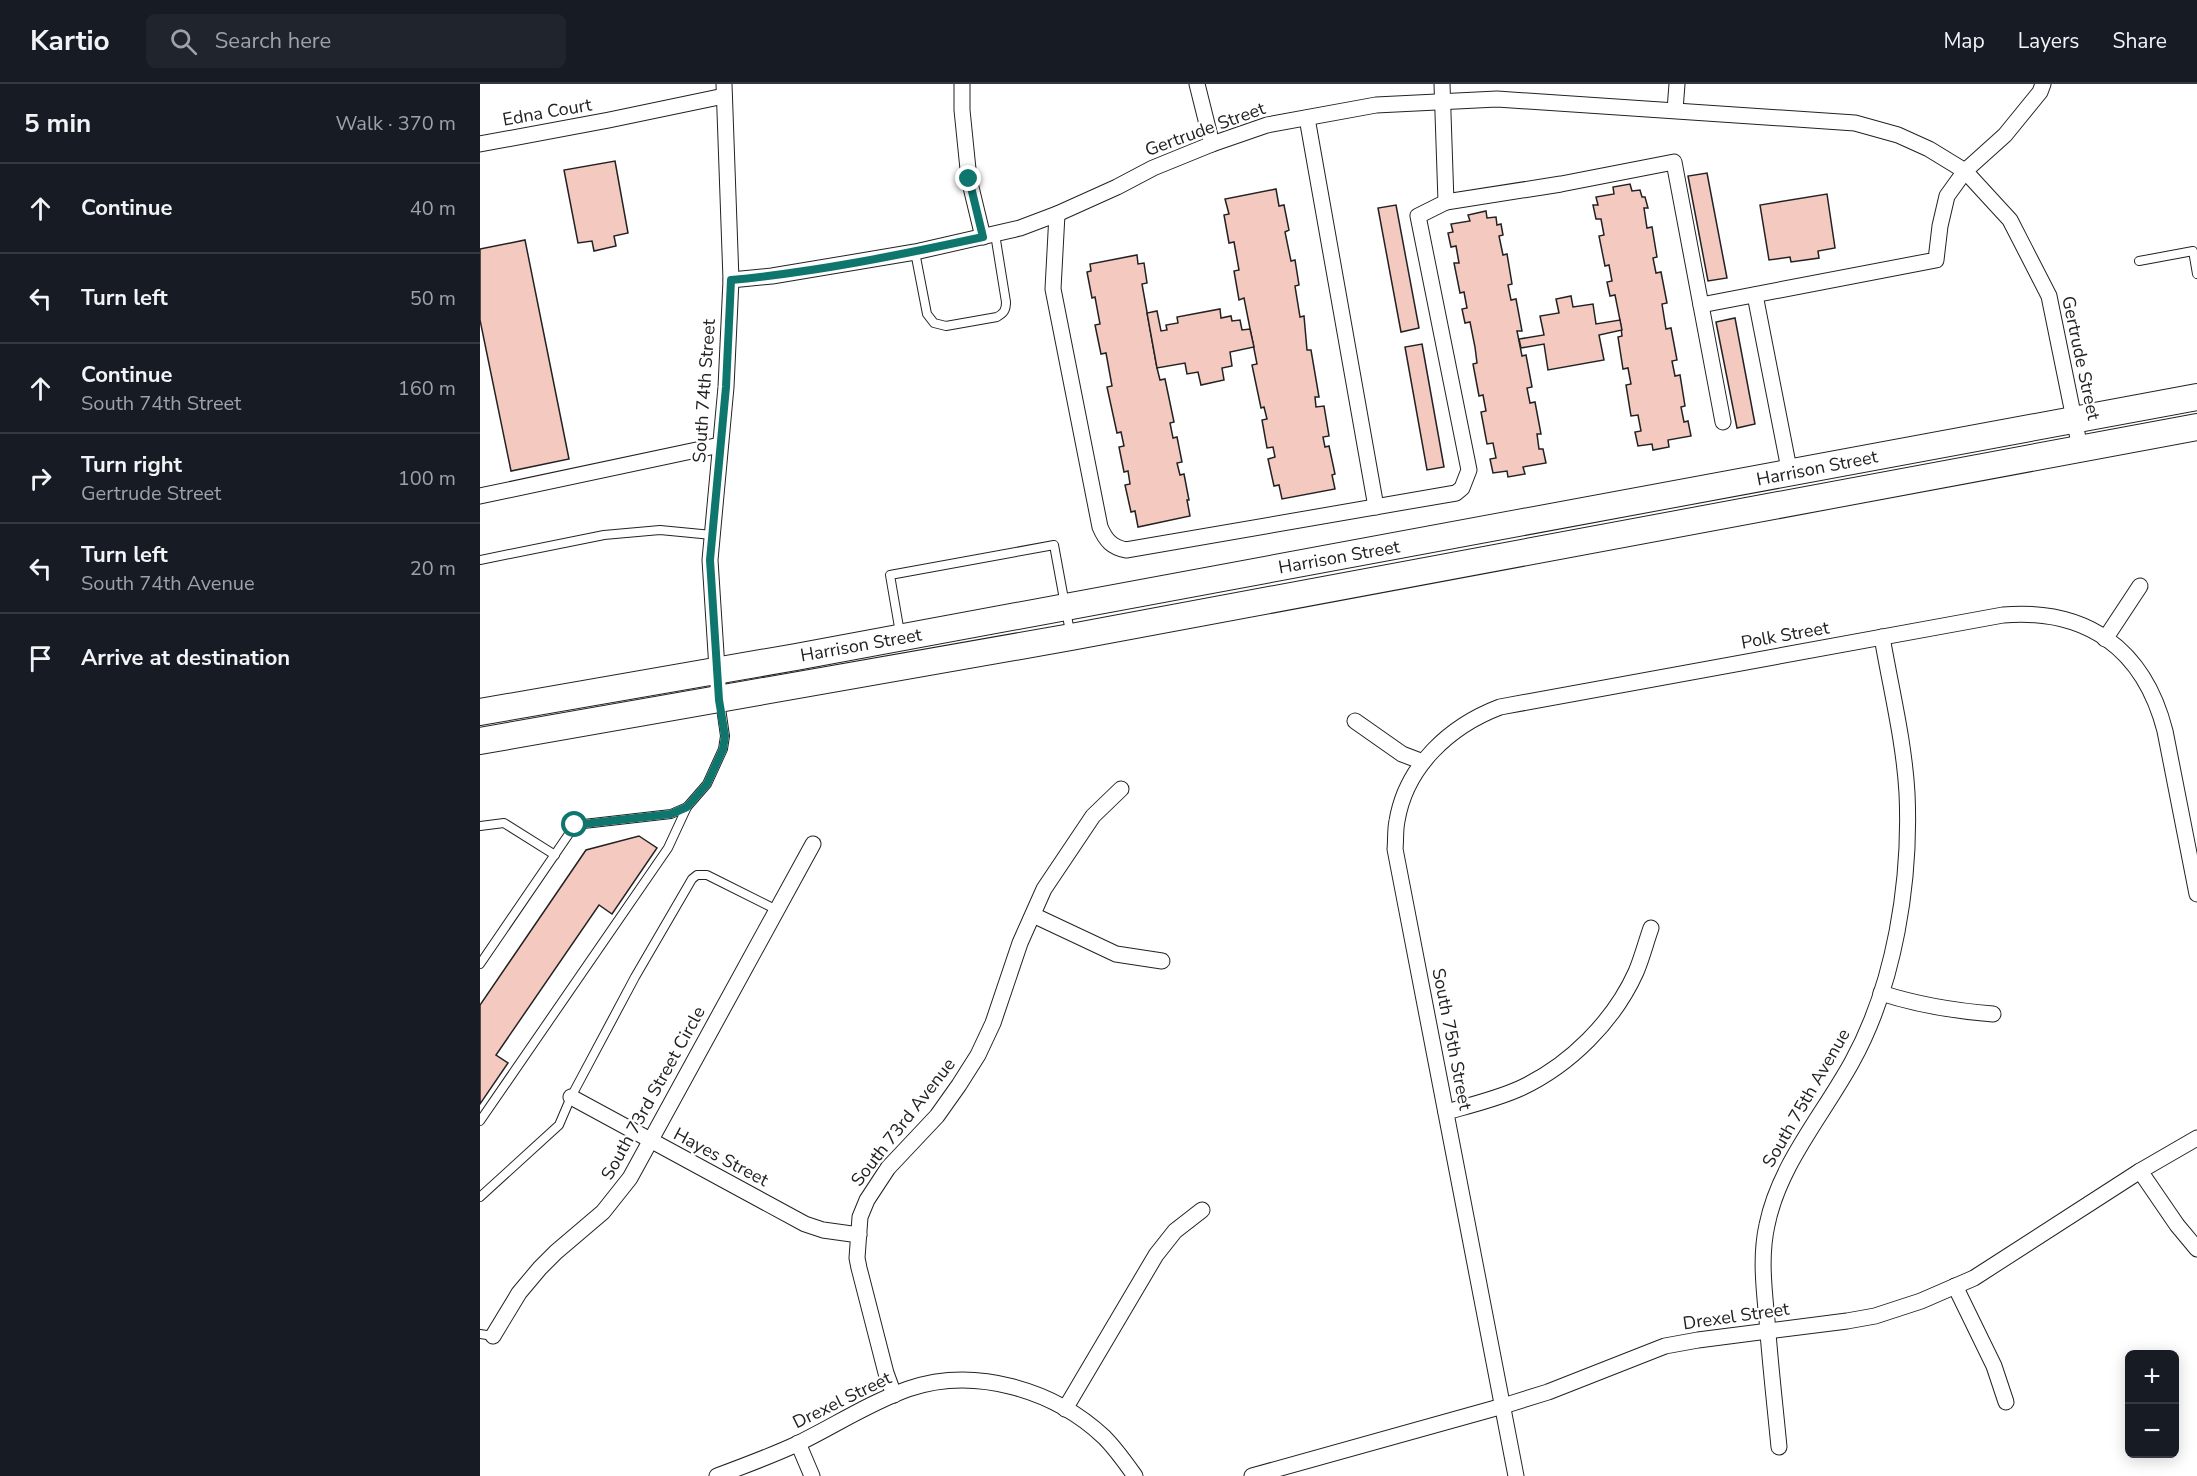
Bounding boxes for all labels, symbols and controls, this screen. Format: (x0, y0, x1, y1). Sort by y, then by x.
search box (146, 14, 566, 68)
text: Kartio (30, 22, 110, 60)
icon: search (167, 25, 200, 58)
text: Search here (215, 26, 331, 56)
text: Map (1943, 27, 1985, 55)
text: Layers (2018, 27, 2079, 55)
text: Share (2112, 27, 2167, 55)
street label: Edna Court (501, 92, 594, 132)
street label: Gertrude Street (1142, 96, 1269, 162)
text: 5 min (24, 106, 91, 141)
text: Walk · 370 m (336, 110, 456, 137)
route end (955, 165, 981, 191)
icon: ahead (24, 192, 57, 225)
text: Continue (81, 193, 172, 223)
text: 40 m (410, 195, 456, 222)
icon: left (24, 282, 57, 315)
text: Turn left (81, 283, 168, 313)
text: 50 m (410, 285, 456, 312)
street label: Gertrude Street (2056, 294, 2106, 423)
street label: South 74th Street (687, 318, 721, 464)
text: Continue (81, 360, 172, 390)
icon: ahead (24, 372, 57, 405)
text: 160 m (398, 375, 456, 402)
text: South 74th Street (81, 390, 241, 417)
street label: Harrison Street (1754, 444, 1880, 492)
text: Turn right (81, 450, 182, 480)
icon: right (24, 462, 57, 495)
text: 100 m (398, 465, 456, 492)
text: Gertrude Street (81, 480, 221, 507)
street label: Harrison Street (1276, 534, 1402, 579)
text: Turn left (81, 540, 168, 570)
icon: left (24, 552, 57, 585)
text: 20 m (410, 555, 456, 582)
text: South 74th Avenue (81, 570, 255, 597)
street label: Polk Street (1739, 615, 1832, 655)
street label: Harrison Street (798, 622, 924, 667)
icon: arrive (24, 642, 57, 675)
text: Arrive at destination (81, 643, 290, 673)
route start (561, 811, 587, 837)
street label: South 75th Street (1426, 966, 1478, 1113)
street label: South 73rd Street Circle (595, 1002, 711, 1184)
street label: South 75th Avenue (1757, 1024, 1855, 1172)
street label: South 73rd Avenue (845, 1053, 961, 1191)
street label: Hayes Street (669, 1122, 773, 1192)
street label: Drexel Street (1681, 1297, 1791, 1335)
map controls (2125, 1350, 2179, 1458)
button: + (2125, 1350, 2179, 1404)
street label: Drexel Street (789, 1365, 896, 1434)
button: − (2125, 1404, 2179, 1458)

